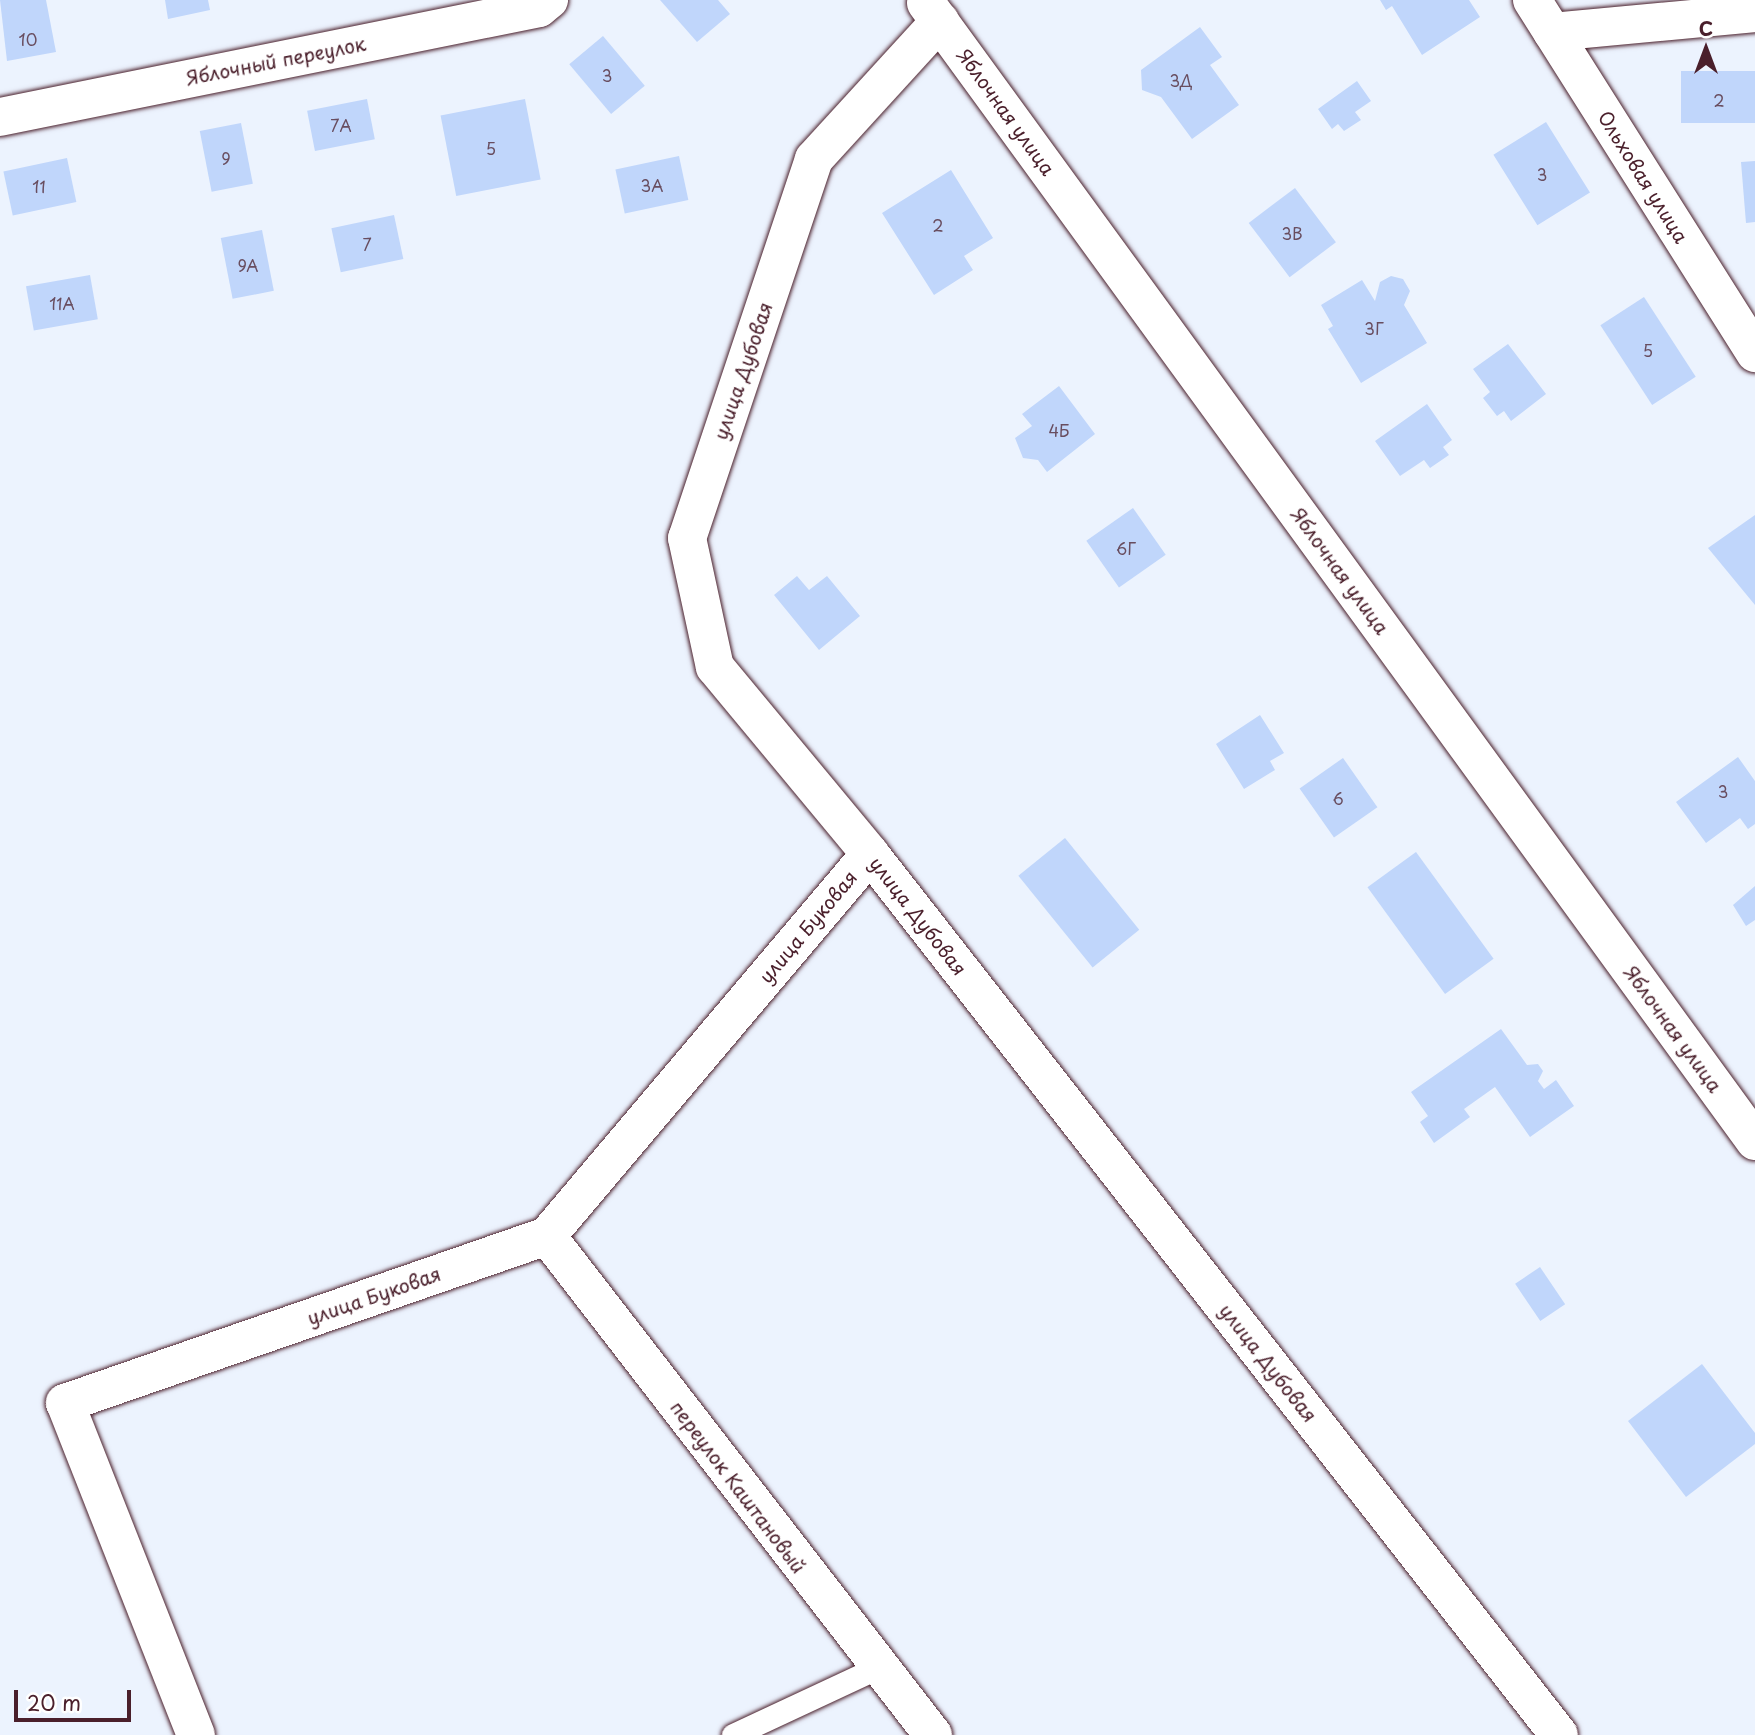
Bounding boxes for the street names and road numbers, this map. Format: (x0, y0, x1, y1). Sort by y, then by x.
street label: Яблочный переулок (184, 32, 368, 90)
street label: Яблочная улица (952, 44, 1060, 180)
street label: Ольховая улица (1593, 107, 1693, 247)
street label: улица Дубовая (709, 299, 777, 443)
street label: Яблочная улица (1286, 503, 1394, 639)
street label: улица Дубовая (865, 852, 971, 980)
street label: улица Буковая (754, 866, 862, 988)
street label: Яблочная улица (1619, 961, 1727, 1097)
street label: улица Буковая (304, 1262, 444, 1330)
street label: улица Дубовая (1215, 1299, 1321, 1427)
street label: переулок Каштановый (666, 1396, 810, 1578)

